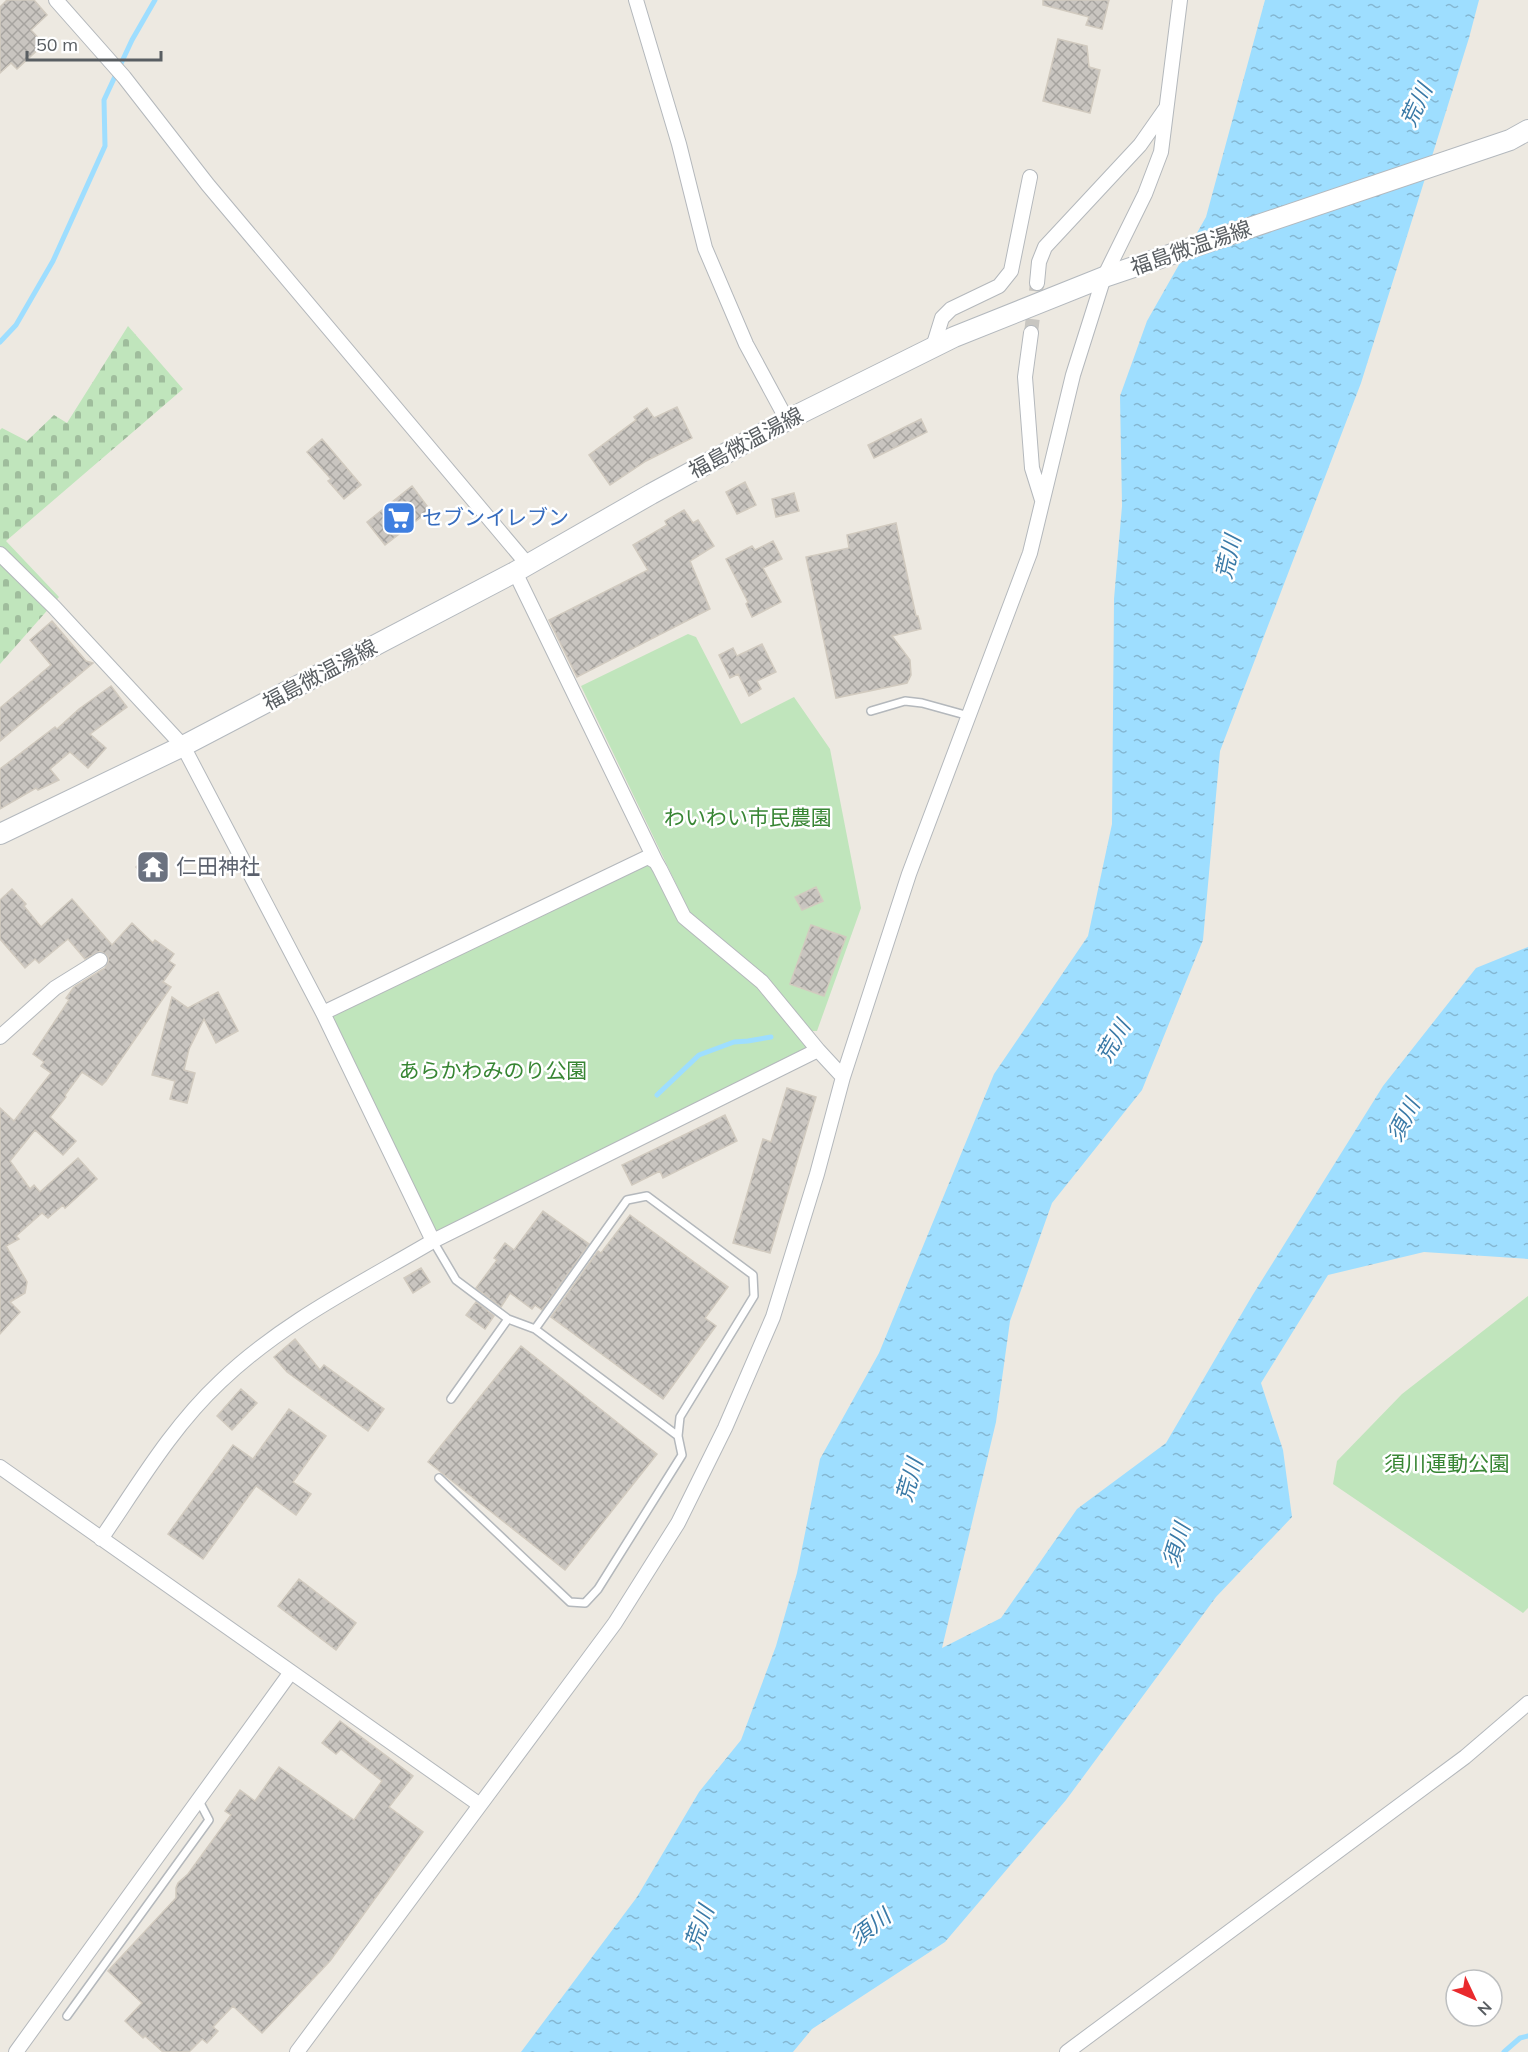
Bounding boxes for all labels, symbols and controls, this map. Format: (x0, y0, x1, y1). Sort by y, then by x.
scale bar (27, 24, 160, 62)
text: 50 m (36, 33, 78, 56)
water label: 荒川 (1394, 77, 1439, 131)
street label: 福島微温湯線 (1127, 214, 1254, 280)
street label: 福島微温湯線 (684, 401, 807, 483)
supermarket icon: セブンイレブン (381, 500, 417, 536)
place label: セブンイレブン (422, 504, 569, 530)
water label: 荒川 (1209, 530, 1247, 582)
street label: 福島微温湯線 (258, 633, 381, 715)
park label: わいわい市民農園 (664, 804, 832, 830)
temple icon: 仁田神社 (135, 849, 171, 885)
place label: 仁田神社 (176, 853, 260, 879)
water label: 荒川 (1090, 1013, 1137, 1067)
park label: あらかわみのり公園 (399, 1057, 588, 1083)
water label: 須川 (1381, 1092, 1426, 1146)
park label: 須川運動公園 (1384, 1450, 1510, 1476)
water label: 荒川 (889, 1453, 929, 1505)
water label: 須川 (1156, 1518, 1196, 1570)
water label: 荒川 (678, 1900, 720, 1952)
water label: 須川 (844, 1901, 898, 1952)
north arrow (1444, 1968, 1504, 2028)
text: N (1473, 1997, 1496, 2020)

